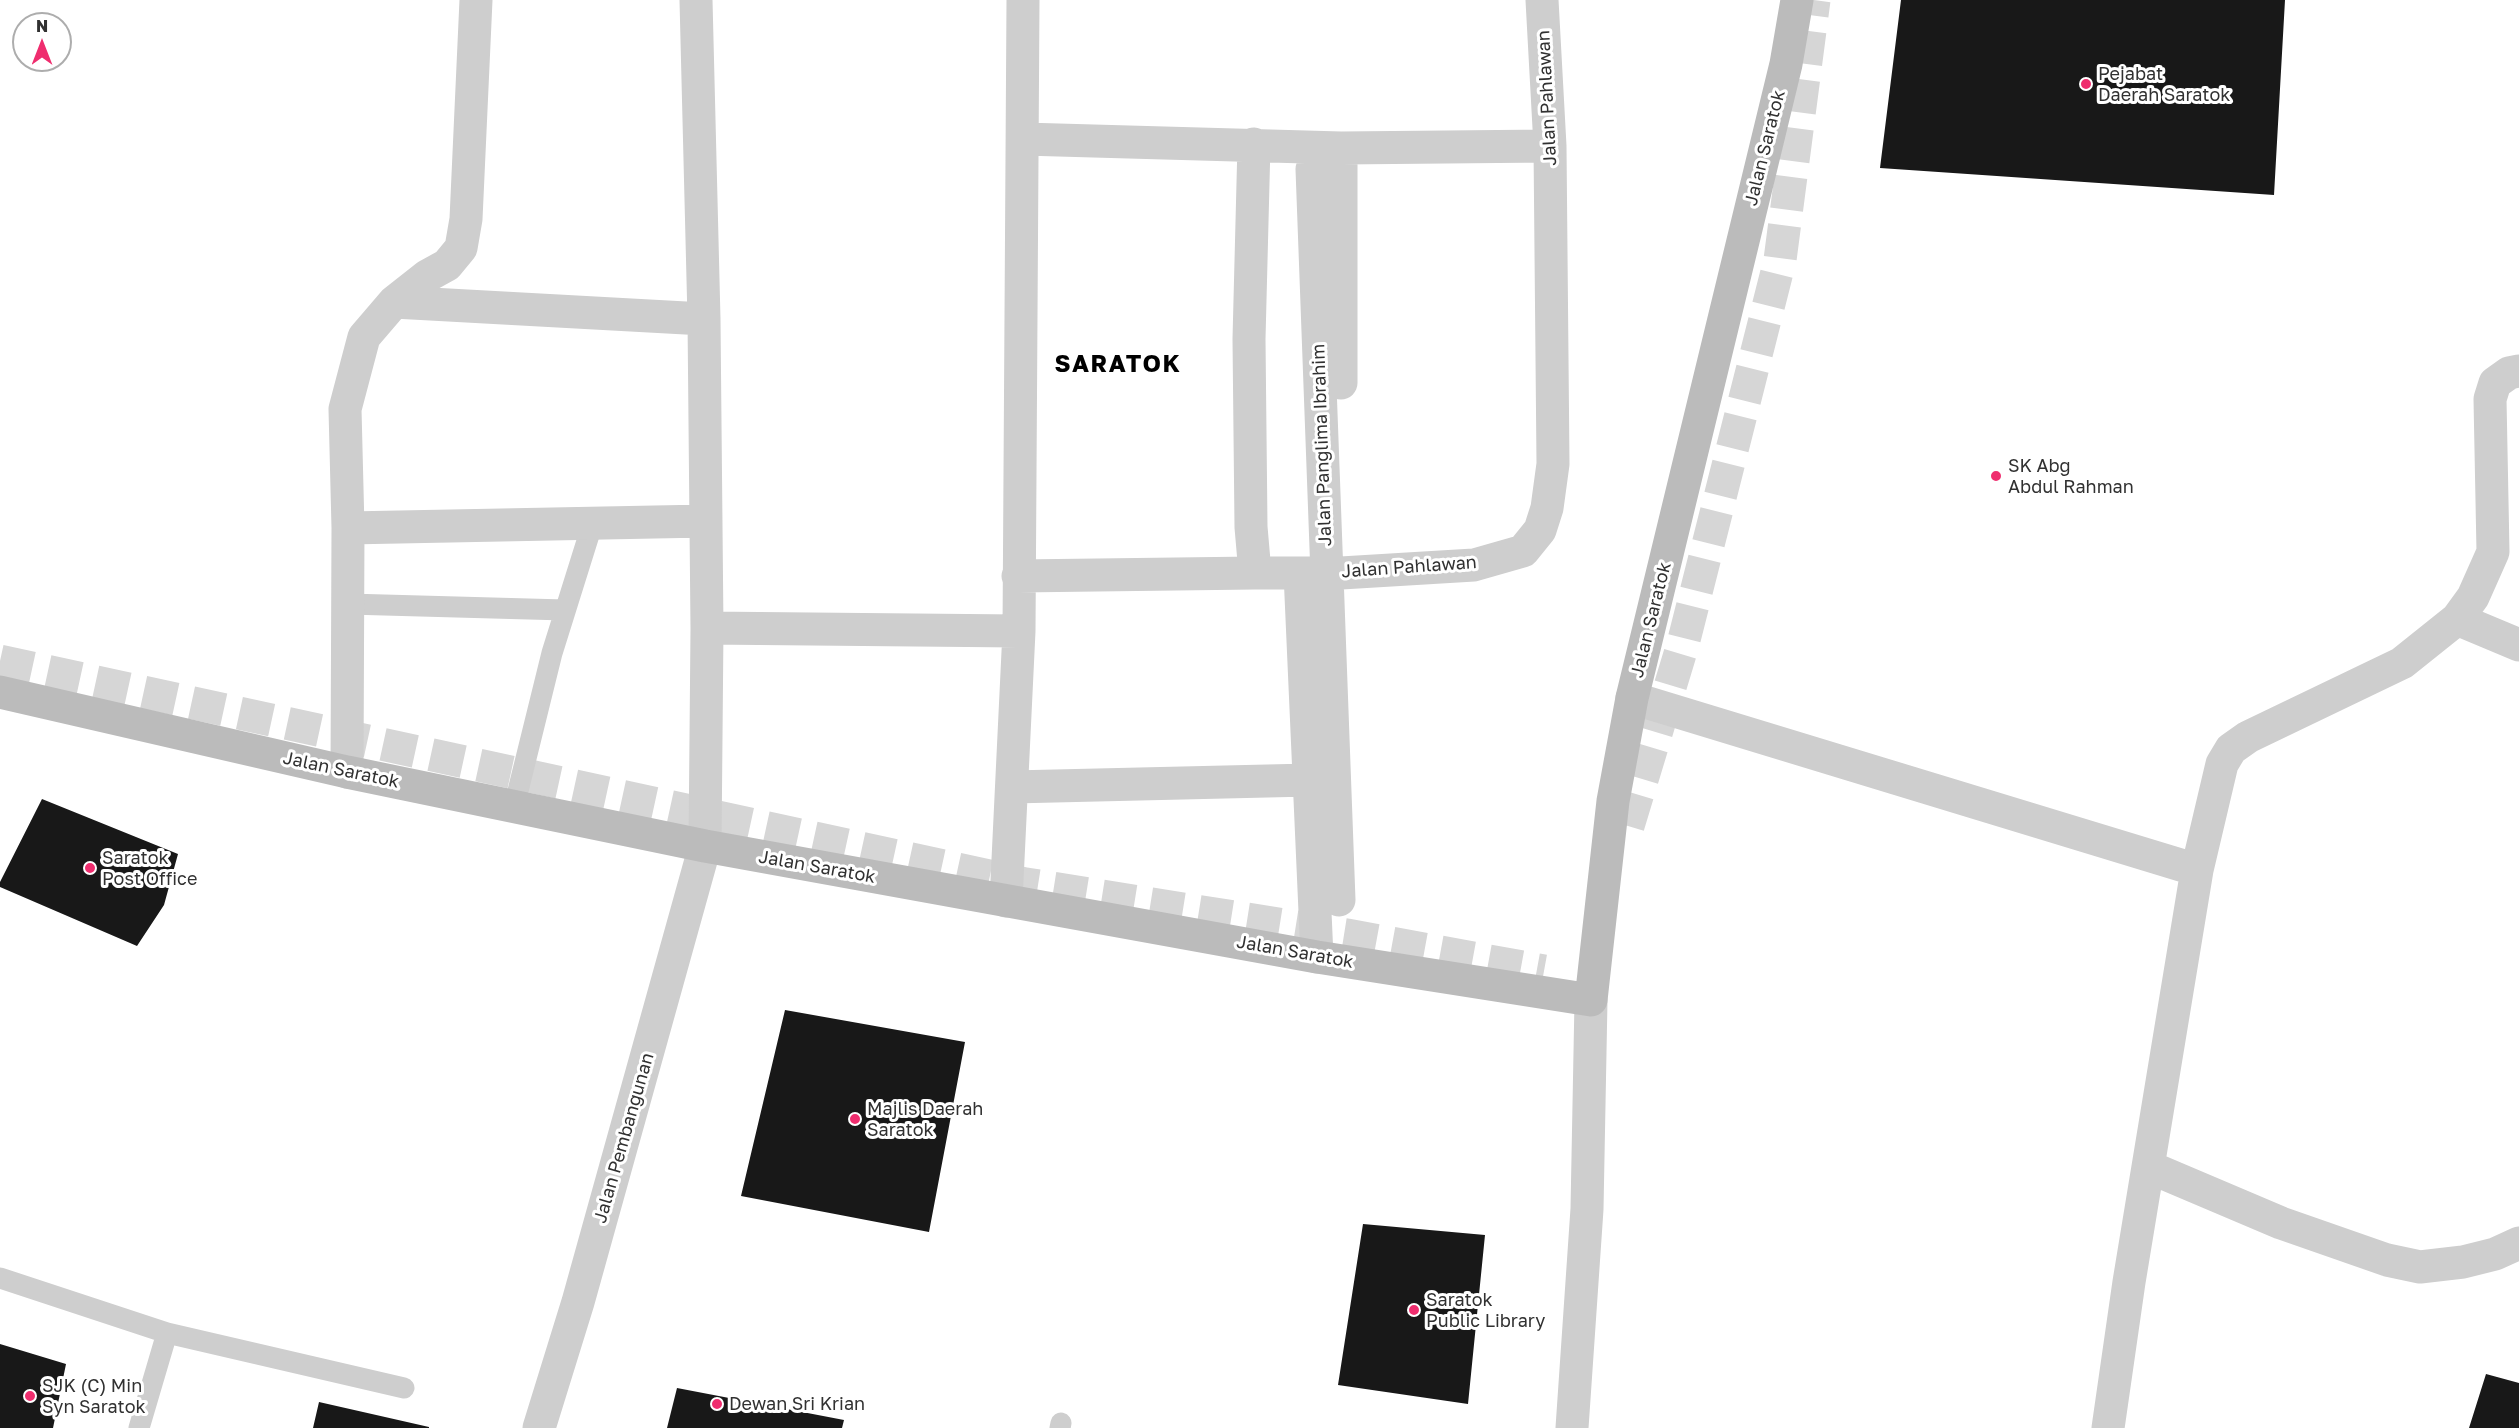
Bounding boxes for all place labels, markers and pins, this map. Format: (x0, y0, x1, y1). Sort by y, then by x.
place label: Pejabat Daerah Saratok (2098, 63, 2230, 106)
marker: Pejabat Daerah Saratok (2079, 77, 2093, 91)
place label: SK Abg Abdul Rahman (2008, 455, 2134, 498)
marker: SK Abg Abdul Rahman (1989, 469, 2003, 483)
place label: Saratok Post Office (102, 847, 197, 890)
marker: Saratok Post Office (83, 861, 97, 875)
place label: Majlis Daerah Saratok (867, 1098, 983, 1140)
marker: Majlis Daerah Saratok (848, 1112, 862, 1126)
place label: Saratok Public Library (1426, 1289, 1545, 1332)
marker: Saratok Public Library (1407, 1303, 1421, 1317)
place label: SJK (C) Min Syn Saratok (42, 1375, 146, 1418)
marker: SJK (C) Min Syn Saratok (23, 1389, 37, 1403)
place label: Dewan Sri Krian (729, 1393, 865, 1415)
marker: Dewan Sri Krian (710, 1397, 724, 1411)

